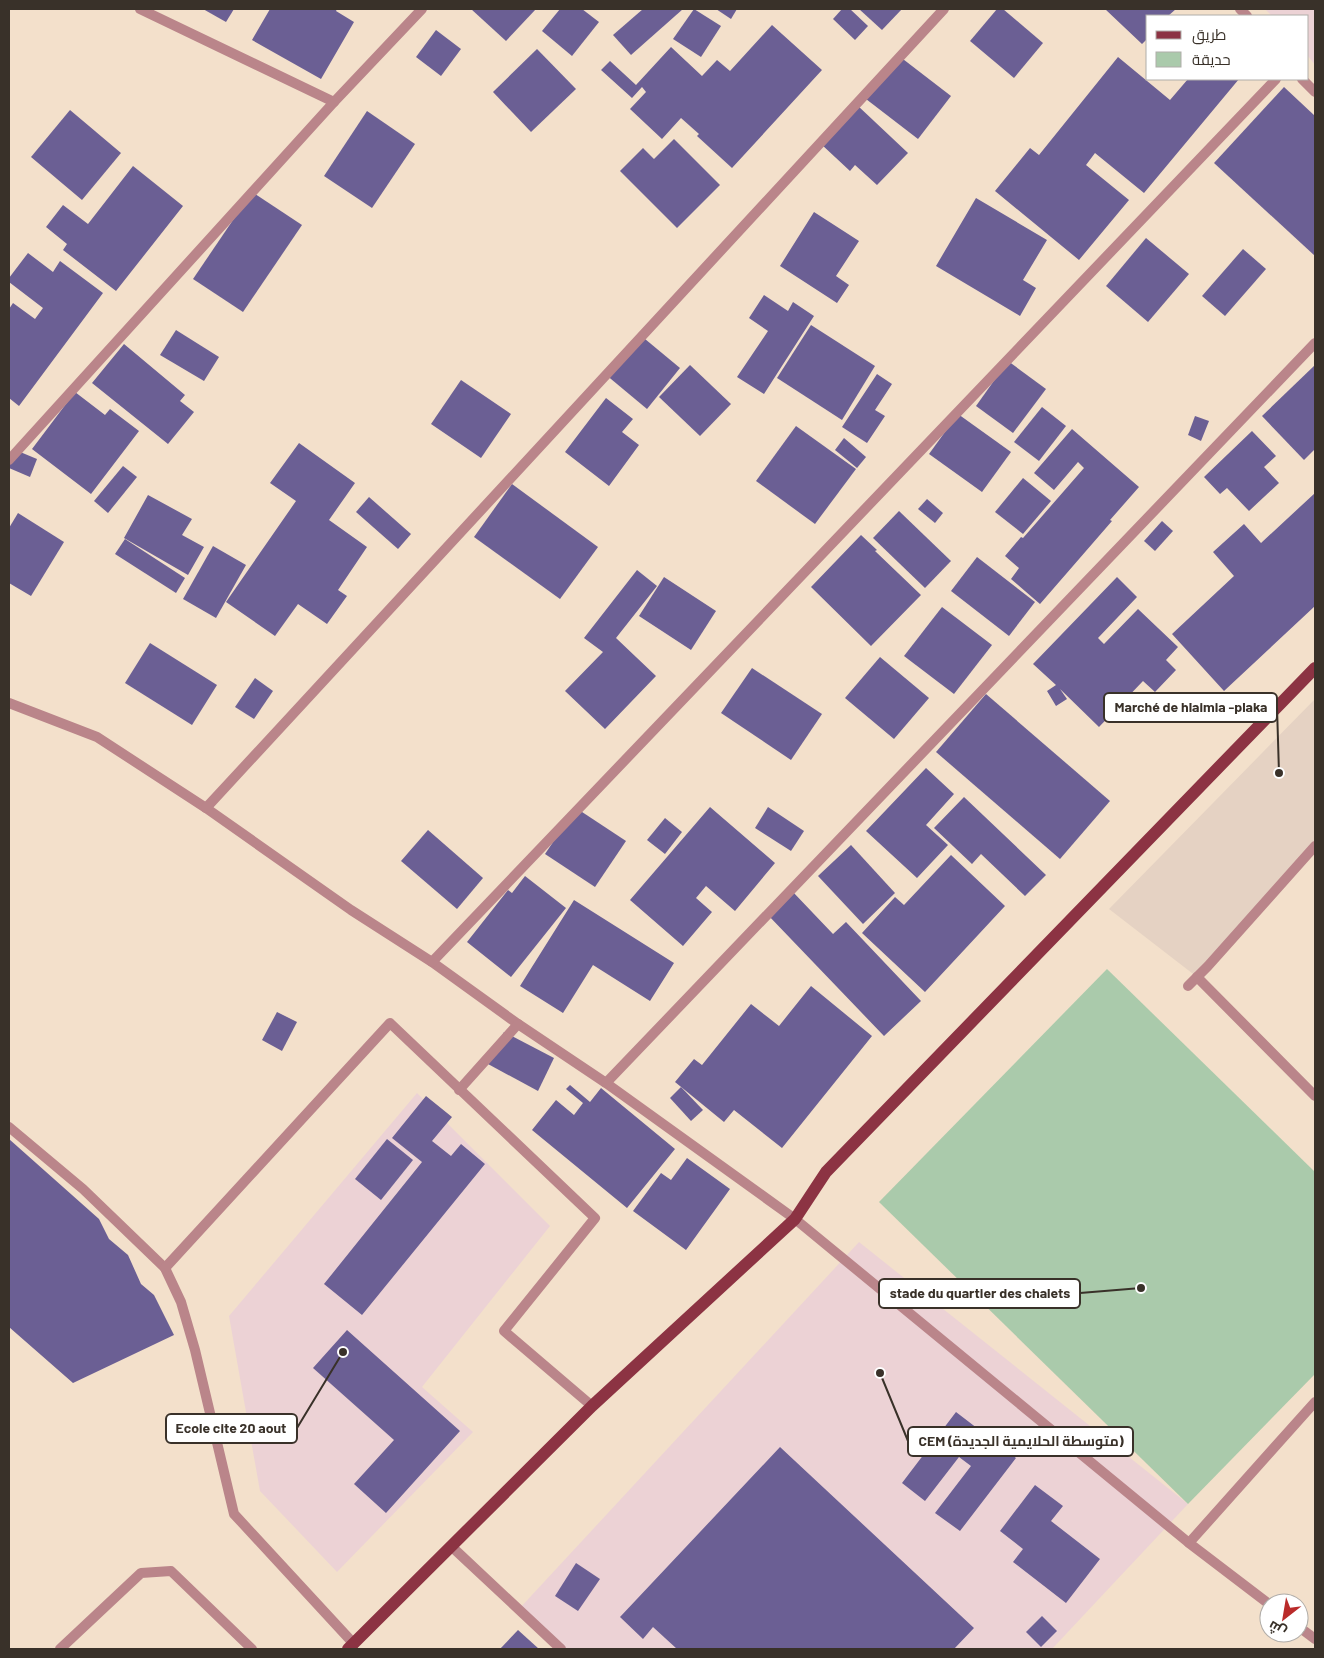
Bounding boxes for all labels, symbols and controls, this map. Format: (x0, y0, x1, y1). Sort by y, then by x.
legend (1146, 15, 1309, 80)
text: طريق (1192, 25, 1226, 45)
text: حديقة (1192, 50, 1231, 68)
callout: Marché de hlaimia -plaka (1104, 693, 1277, 722)
text: Marché de hlaimia -plaka (1114, 698, 1268, 715)
callout: stade du quartier des chalets (879, 1279, 1080, 1308)
text: stade du quartier des chalets (890, 1284, 1070, 1301)
callout: Ecole cite 20 aout (166, 1414, 297, 1443)
text: Ecole cite 20 aout (176, 1419, 286, 1436)
callout: CEM (متوسطة الحلايمية الجديدة) (908, 1427, 1133, 1456)
text: CEM (متوسطة الحلايمية الجديدة) (918, 1432, 1124, 1450)
north arrow (1259, 1593, 1309, 1643)
text: ش (1265, 1617, 1290, 1641)

